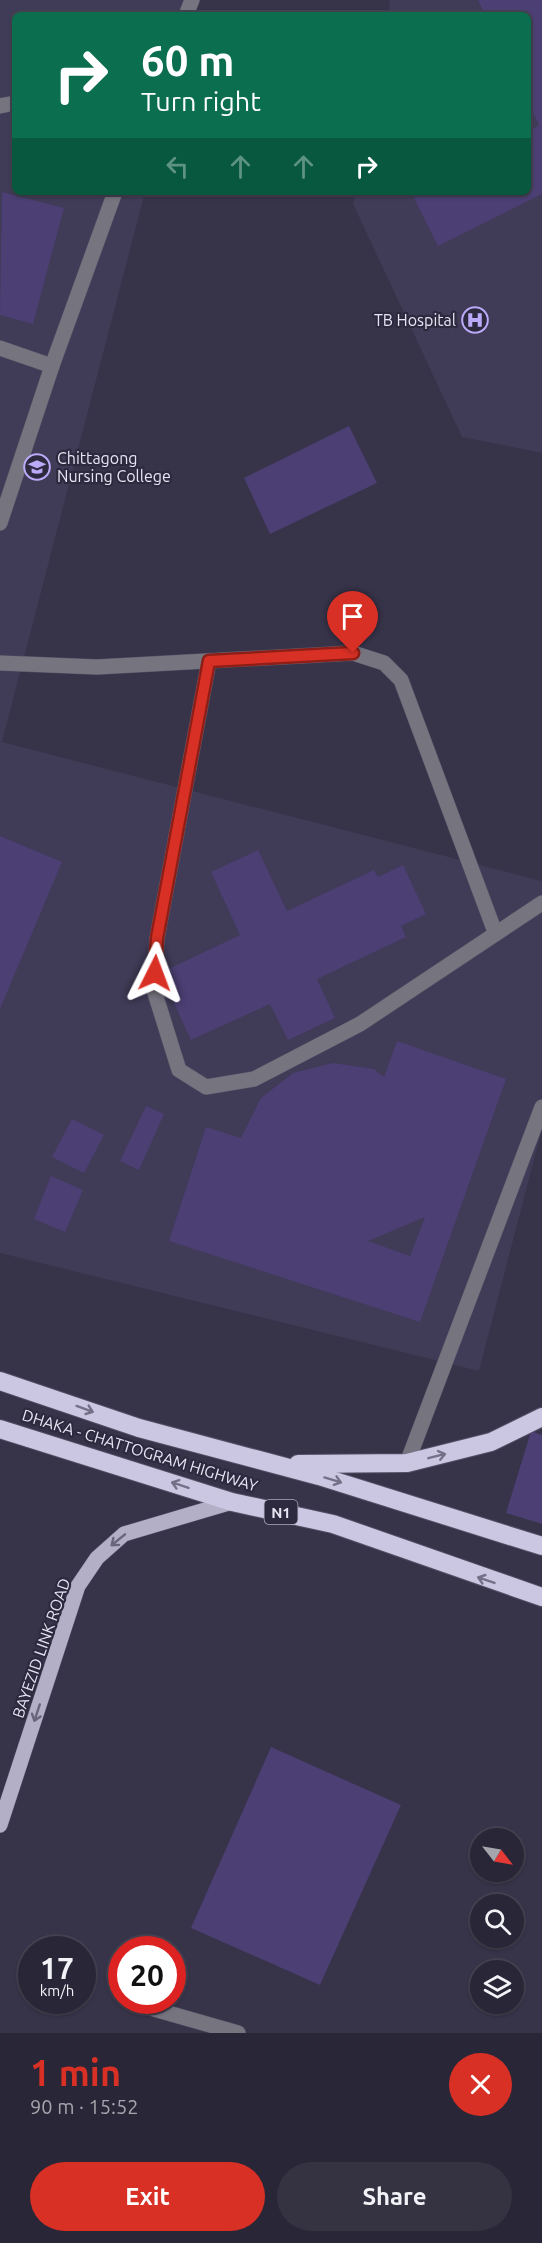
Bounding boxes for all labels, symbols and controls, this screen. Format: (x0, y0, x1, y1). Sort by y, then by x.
icon: right (42, 36, 120, 114)
text: 60 m (141, 37, 235, 84)
text: Turn right (141, 86, 261, 116)
icon: left (161, 150, 194, 183)
icon: ahead (224, 150, 257, 183)
icon: ahead (287, 150, 320, 183)
icon: right (350, 150, 383, 183)
hospital icon: TB Hospital (460, 305, 490, 335)
place label: TB Hospital (374, 311, 456, 329)
place label: Chittagong Nursing College (57, 449, 171, 485)
school or university icon: Chittagong Nursing College (22, 452, 52, 482)
pin (327, 591, 378, 653)
icon: arrive (336, 600, 369, 633)
position arrow (123, 941, 187, 1005)
one-way arrow (75, 1404, 94, 1415)
street label: DHAKA - CHATTOGRAM HIGHWAY (20, 1406, 261, 1495)
one-way arrow (428, 1449, 447, 1461)
one-way arrow (323, 1476, 342, 1487)
one-way arrow (171, 1479, 190, 1490)
road number: N1 (264, 1500, 298, 1524)
one-way arrow (110, 1534, 126, 1547)
one-way arrow (477, 1573, 496, 1584)
street label: BAYEZID LINK ROAD (9, 1576, 73, 1720)
one-way arrow (31, 1703, 42, 1722)
north arrow (470, 1828, 524, 1882)
map controls (470, 1828, 524, 2014)
button: search (470, 1894, 524, 1948)
speed limit sign: 20 (108, 1936, 186, 2014)
text: 17 (40, 1951, 74, 1985)
button: layers (470, 1960, 524, 2014)
text: km/h (40, 1982, 74, 1999)
text: 1 min (30, 2052, 121, 2093)
button: close (449, 2053, 512, 2116)
text: 90 m · 15:52 (30, 2095, 139, 2118)
button: Exit (30, 2162, 265, 2231)
button: Share (277, 2162, 512, 2231)

